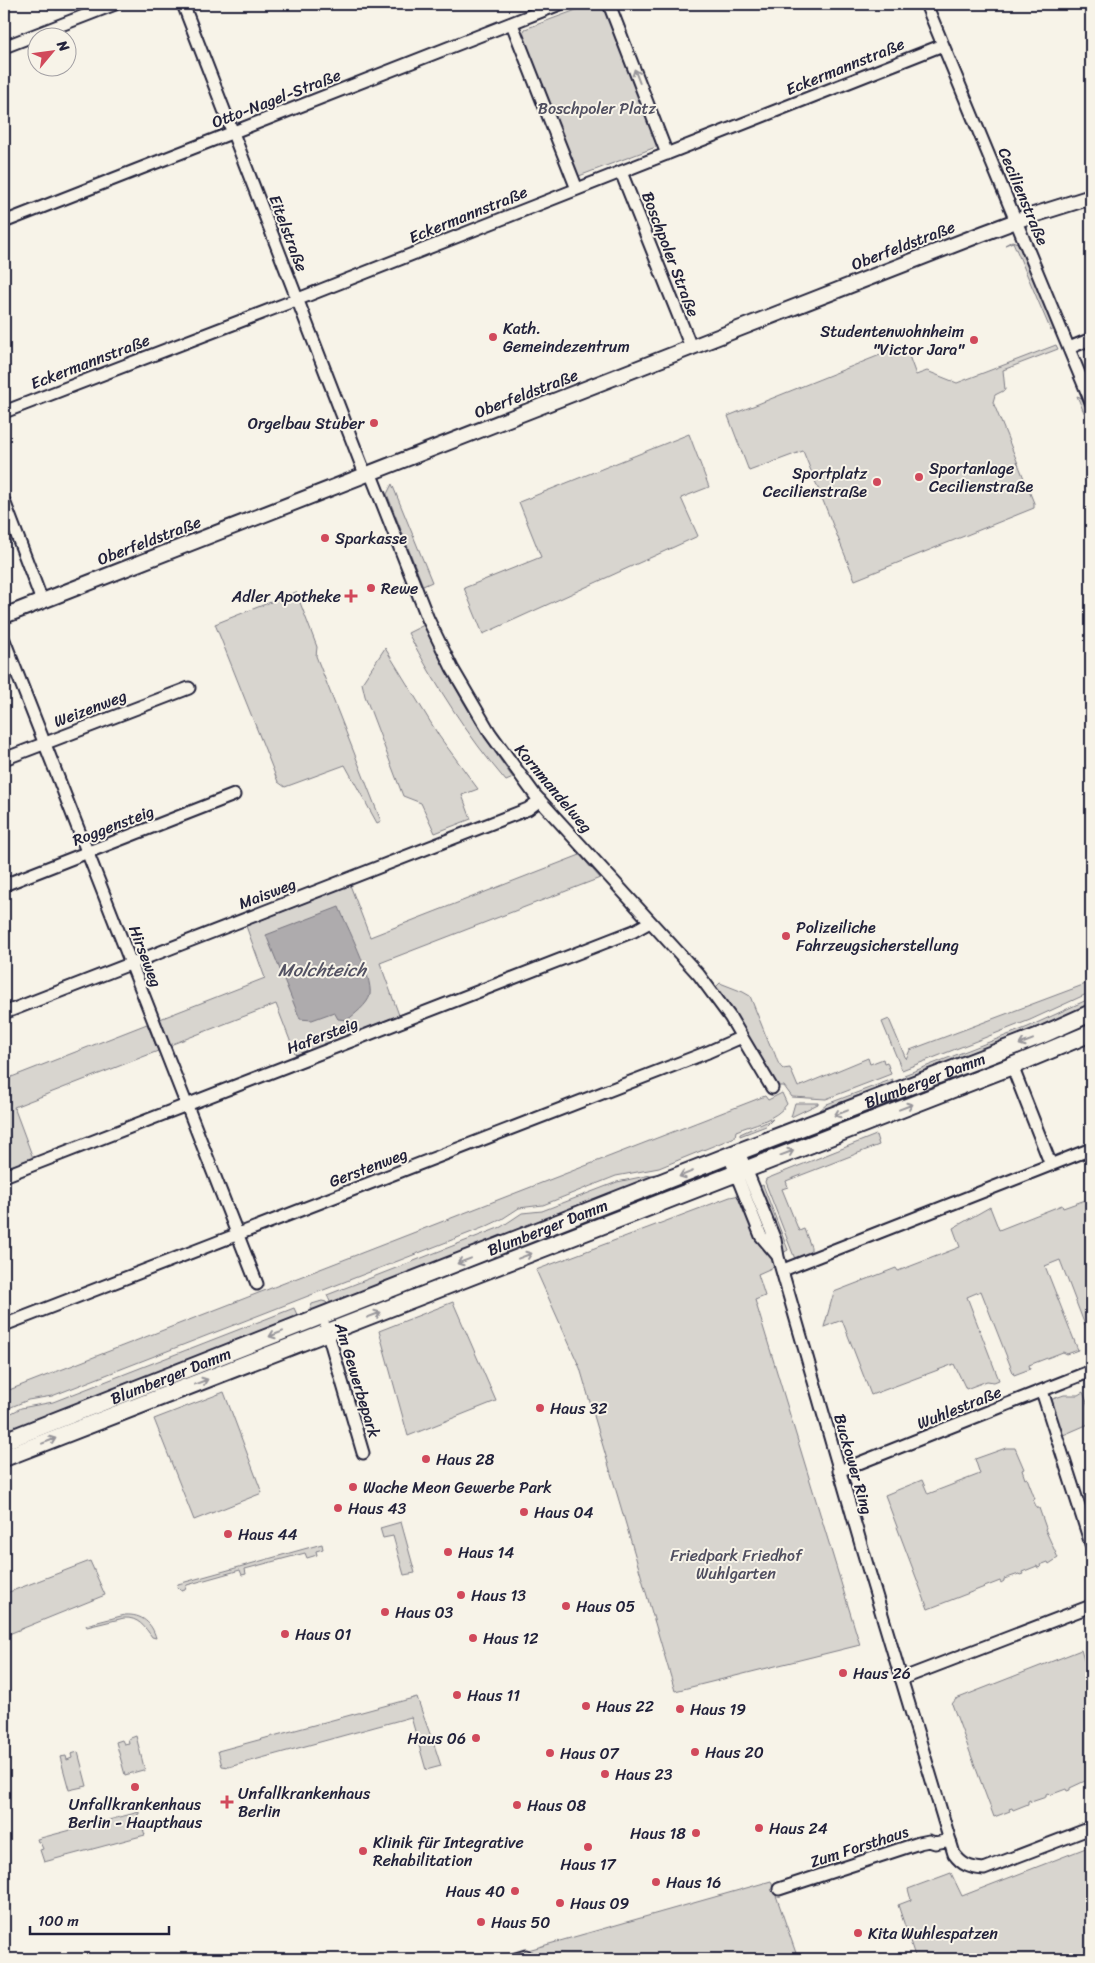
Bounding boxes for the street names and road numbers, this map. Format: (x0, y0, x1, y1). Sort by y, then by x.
street label: Eckermannstraße (781, 29, 909, 104)
street label: Otto-Nagel-Straße (207, 60, 345, 136)
street label: Cecilienstraße (990, 143, 1057, 250)
street label: Eckermannstraße (404, 177, 532, 252)
street label: Boschpoler Straße (633, 187, 708, 321)
street label: Eitelstraße (261, 190, 316, 276)
street label: Oberfeldstraße (847, 212, 959, 279)
street label: Eckermannstraße (26, 325, 154, 398)
street label: Oberfeldstraße (470, 360, 582, 427)
street label: Oberfeldstraße (93, 507, 205, 574)
street label: Weizenweg (49, 681, 131, 736)
street label: Kornmandelweg (507, 737, 600, 840)
street label: Roggensteig (68, 797, 158, 854)
street label: Maisweg (234, 869, 300, 918)
street label: Hirseweg (120, 921, 171, 992)
street label: Hafersteig (282, 1008, 362, 1062)
street label: Blumberger Damm (860, 1044, 990, 1117)
street label: Gerstenweg (325, 1139, 412, 1196)
street label: Blumberger Damm (483, 1191, 612, 1264)
street label: Am Gewerbepark (326, 1318, 389, 1442)
street label: Blumberger Damm (106, 1339, 235, 1413)
street label: Wuhlestraße (912, 1377, 1006, 1438)
street label: Buckower Ring (825, 1410, 882, 1518)
street label: Zum Forsthaus (806, 1817, 913, 1876)

